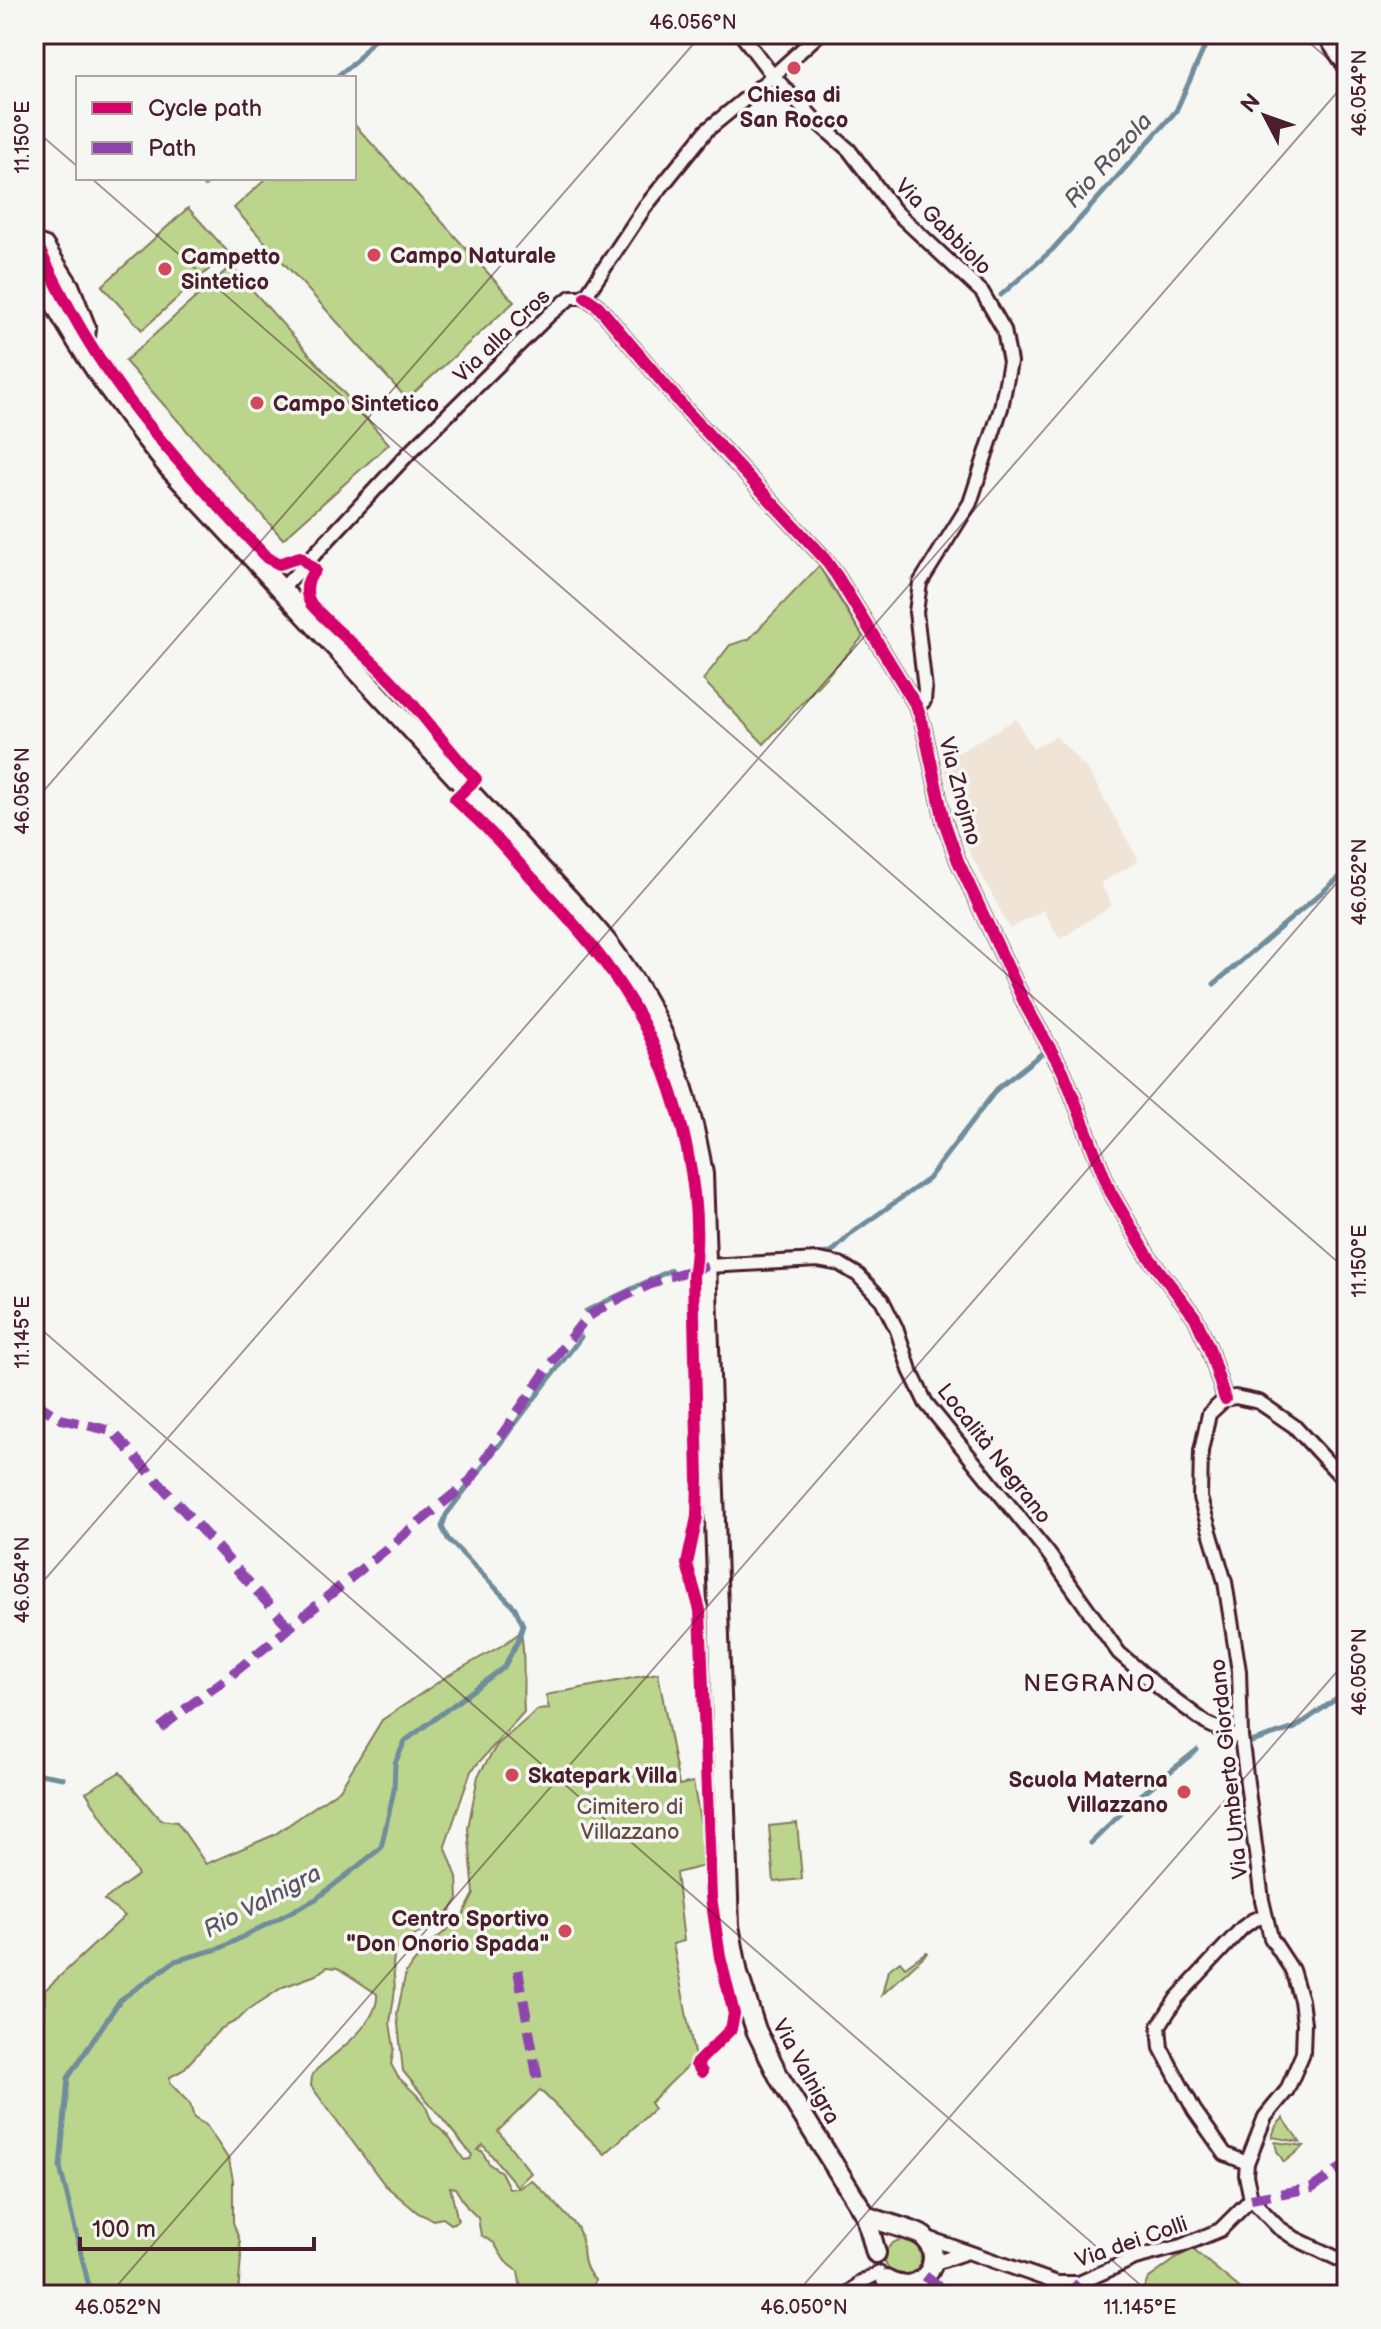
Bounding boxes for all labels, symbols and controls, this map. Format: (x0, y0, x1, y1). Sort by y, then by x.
text: 46.056°N (649, 11, 737, 35)
text: 46.054°N (1348, 49, 1372, 137)
marker: Chiesa di San Rocco (785, 59, 803, 77)
legend (76, 76, 356, 180)
north arrow (1225, 76, 1305, 156)
place label: Chiesa di San Rocco (740, 82, 848, 134)
text: N (1235, 89, 1267, 119)
text: Cycle path (148, 94, 262, 123)
text: 11.150°E (11, 101, 35, 173)
water label: Rio Rozola (1058, 107, 1159, 214)
text: Path (148, 134, 196, 163)
street label: Via Gabbiolo (889, 173, 997, 281)
place label: Campo Naturale (390, 243, 556, 270)
place label: Campetto Sintetico (181, 244, 280, 296)
marker: Campo Naturale (365, 246, 383, 264)
marker: Campetto Sintetico (156, 260, 174, 278)
street label: Via alla Cros (448, 283, 556, 389)
place label: Campo Sintetico (273, 391, 439, 418)
marker: Campo Sintetico (248, 394, 266, 412)
street label: Via Znojmo (932, 734, 987, 848)
text: 46.056°N (11, 747, 35, 835)
text: 46.052°N (1348, 839, 1372, 925)
text: 11.150°E (1348, 1225, 1372, 1297)
text: 11.145°E (11, 1296, 35, 1368)
street label: Località Negrano (931, 1378, 1057, 1529)
text: 46.054°N (11, 1536, 35, 1624)
text: 46.050°N (1348, 1628, 1372, 1716)
street label: Via Umberto Giordano (1204, 1657, 1254, 1880)
district label: NEGRANO (1023, 1669, 1157, 1698)
place label: Skatepark Villa (528, 1763, 678, 1790)
marker: Skatepark Villa (503, 1766, 521, 1784)
place label: Scuola Materna Villazzano (1009, 1767, 1168, 1819)
marker: Scuola Materna Villazzano (1175, 1783, 1193, 1801)
park label: Cimitero di Villazzano (577, 1794, 683, 1846)
water label: Rio Valnigra (199, 1858, 326, 1945)
place label: Centro Sportivo "Don Onorio Spada" (346, 1906, 549, 1958)
marker: Centro Sportivo "Don Onorio Spada" (556, 1922, 574, 1940)
street label: Via Valnigra (766, 2014, 846, 2129)
scale bar (80, 2201, 314, 2251)
street label: Via dei Colli (1072, 2211, 1191, 2274)
text: 100 m (92, 2215, 156, 2244)
text: 46.052°N (75, 2296, 161, 2320)
text: 46.050°N (760, 2296, 848, 2320)
text: 11.145°E (1104, 2296, 1176, 2320)

